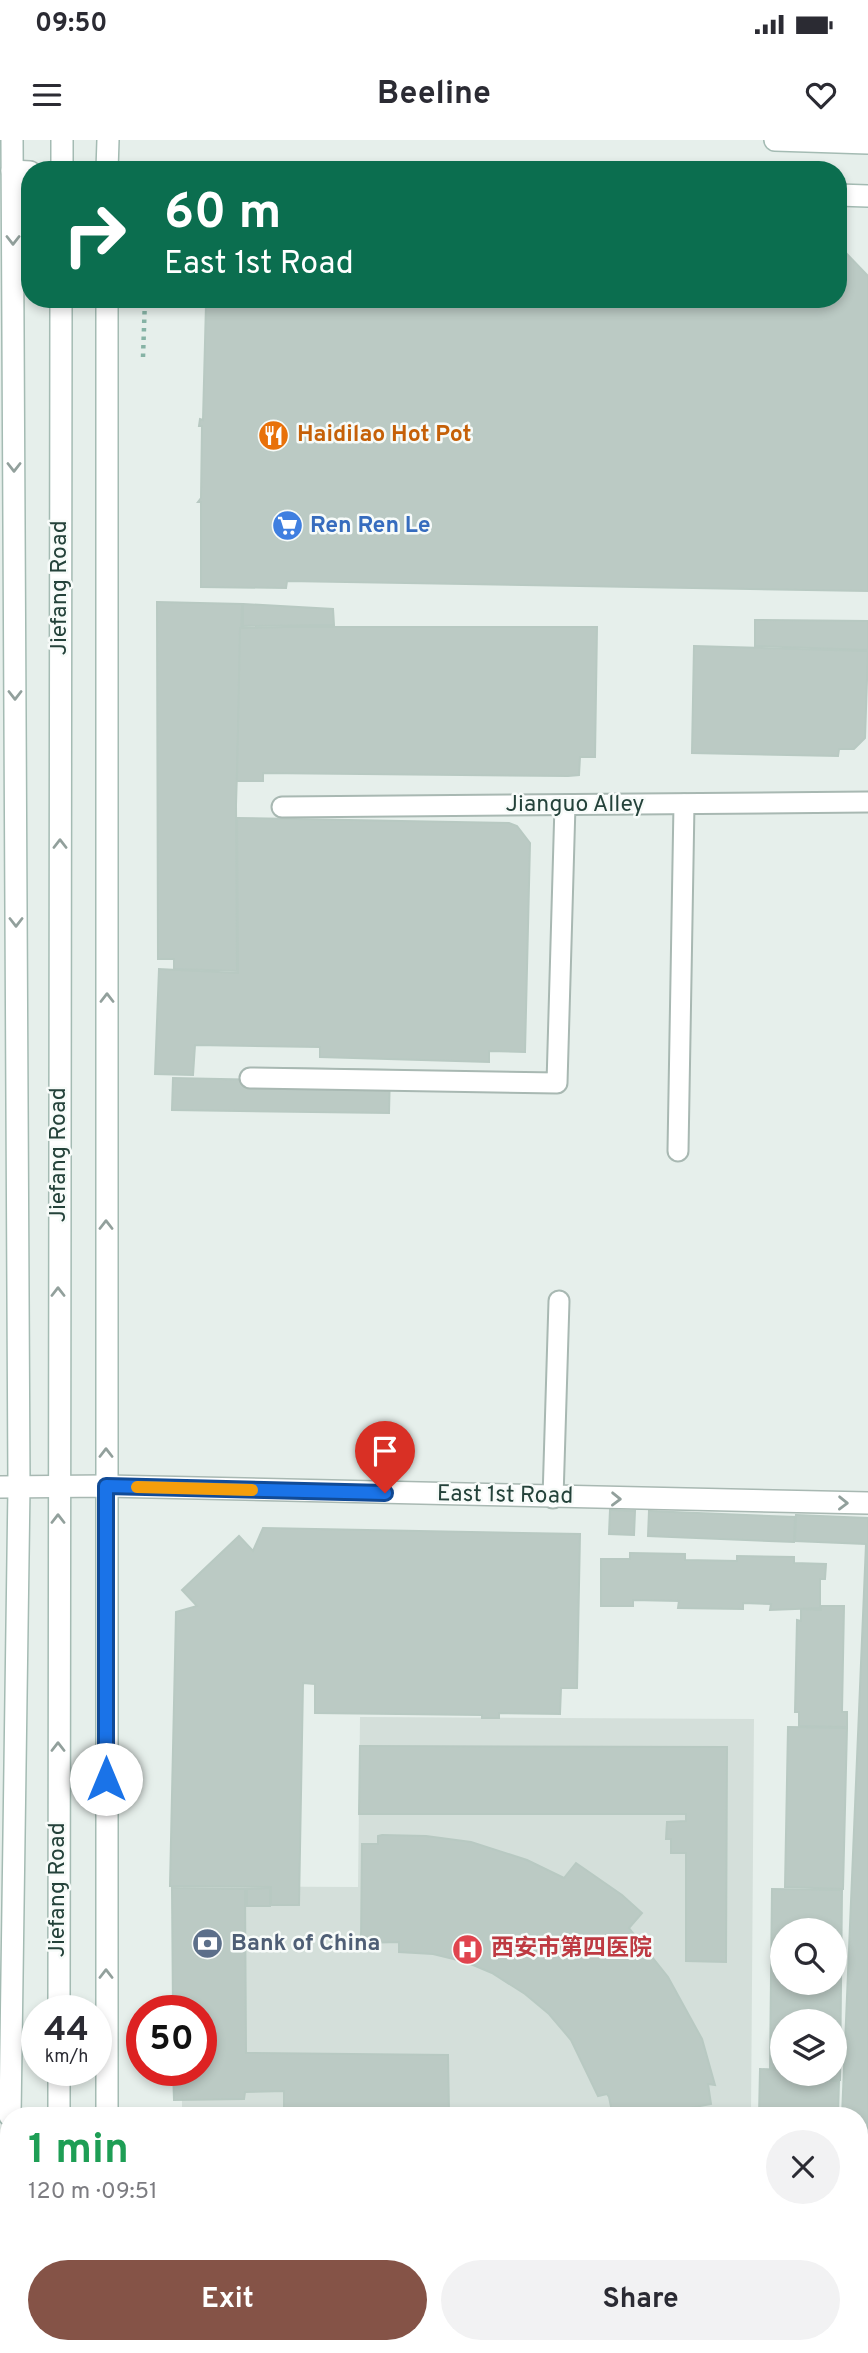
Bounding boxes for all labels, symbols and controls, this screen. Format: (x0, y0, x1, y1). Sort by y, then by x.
text: 09:50 (35, 8, 107, 41)
text: Beeline (377, 75, 491, 115)
icon: menu (28, 76, 66, 114)
icon: heart (802, 76, 840, 114)
text: 60 m (164, 184, 282, 246)
icon: right (49, 189, 140, 280)
one-way arrow (5, 234, 20, 245)
text: East 1st Road (164, 245, 354, 285)
restaurant icon: Haidilao Hot Pot (257, 418, 291, 452)
place label: Haidilao Hot Pot (297, 421, 472, 450)
one-way arrow (6, 462, 22, 473)
supermarket icon: Ren Ren Le (270, 509, 304, 543)
place label: Ren Ren Le (310, 512, 431, 541)
street label: Jiefang Road (46, 520, 75, 656)
one-way arrow (7, 690, 23, 700)
street label: Jianguo Alley (506, 791, 644, 820)
one-way arrow (52, 838, 68, 848)
one-way arrow (8, 917, 24, 928)
one-way arrow (99, 992, 115, 1002)
street label: Jiefang Road (45, 1087, 74, 1223)
one-way arrow (99, 1219, 114, 1230)
one-way arrow (50, 1286, 66, 1296)
pin (355, 1421, 415, 1493)
icon: arrive (366, 1432, 404, 1470)
one-way arrow (98, 1447, 114, 1457)
street label: East 1st Road (437, 1480, 573, 1512)
one-way arrow (611, 1491, 621, 1507)
one-way arrow (838, 1495, 849, 1511)
one-way arrow (50, 1513, 66, 1524)
one-way arrow (50, 1741, 66, 1751)
position arrow (69, 1742, 143, 1816)
street label: Jiefang Road (44, 1822, 73, 1958)
map controls (770, 1918, 847, 2086)
button: search (770, 1918, 847, 1995)
bank icon: Bank of China (191, 1927, 225, 1961)
place label: Bank of China (231, 1930, 380, 1959)
hospital icon: 西安市第四医院 (451, 1932, 485, 1966)
place label: 西安市第四医院 (491, 1934, 652, 1964)
one-way arrow (98, 1968, 114, 1979)
speed limit sign: 50 (126, 1995, 217, 2086)
text: 44 (44, 2009, 89, 2053)
button: layers (770, 2009, 847, 2086)
text: km/h (45, 2046, 88, 2069)
text: 1 min (28, 2125, 129, 2178)
button: close (766, 2130, 840, 2204)
text: 120 m · 09:51 (28, 2178, 158, 2207)
button: Exit (28, 2260, 427, 2340)
button: Share (441, 2260, 840, 2340)

